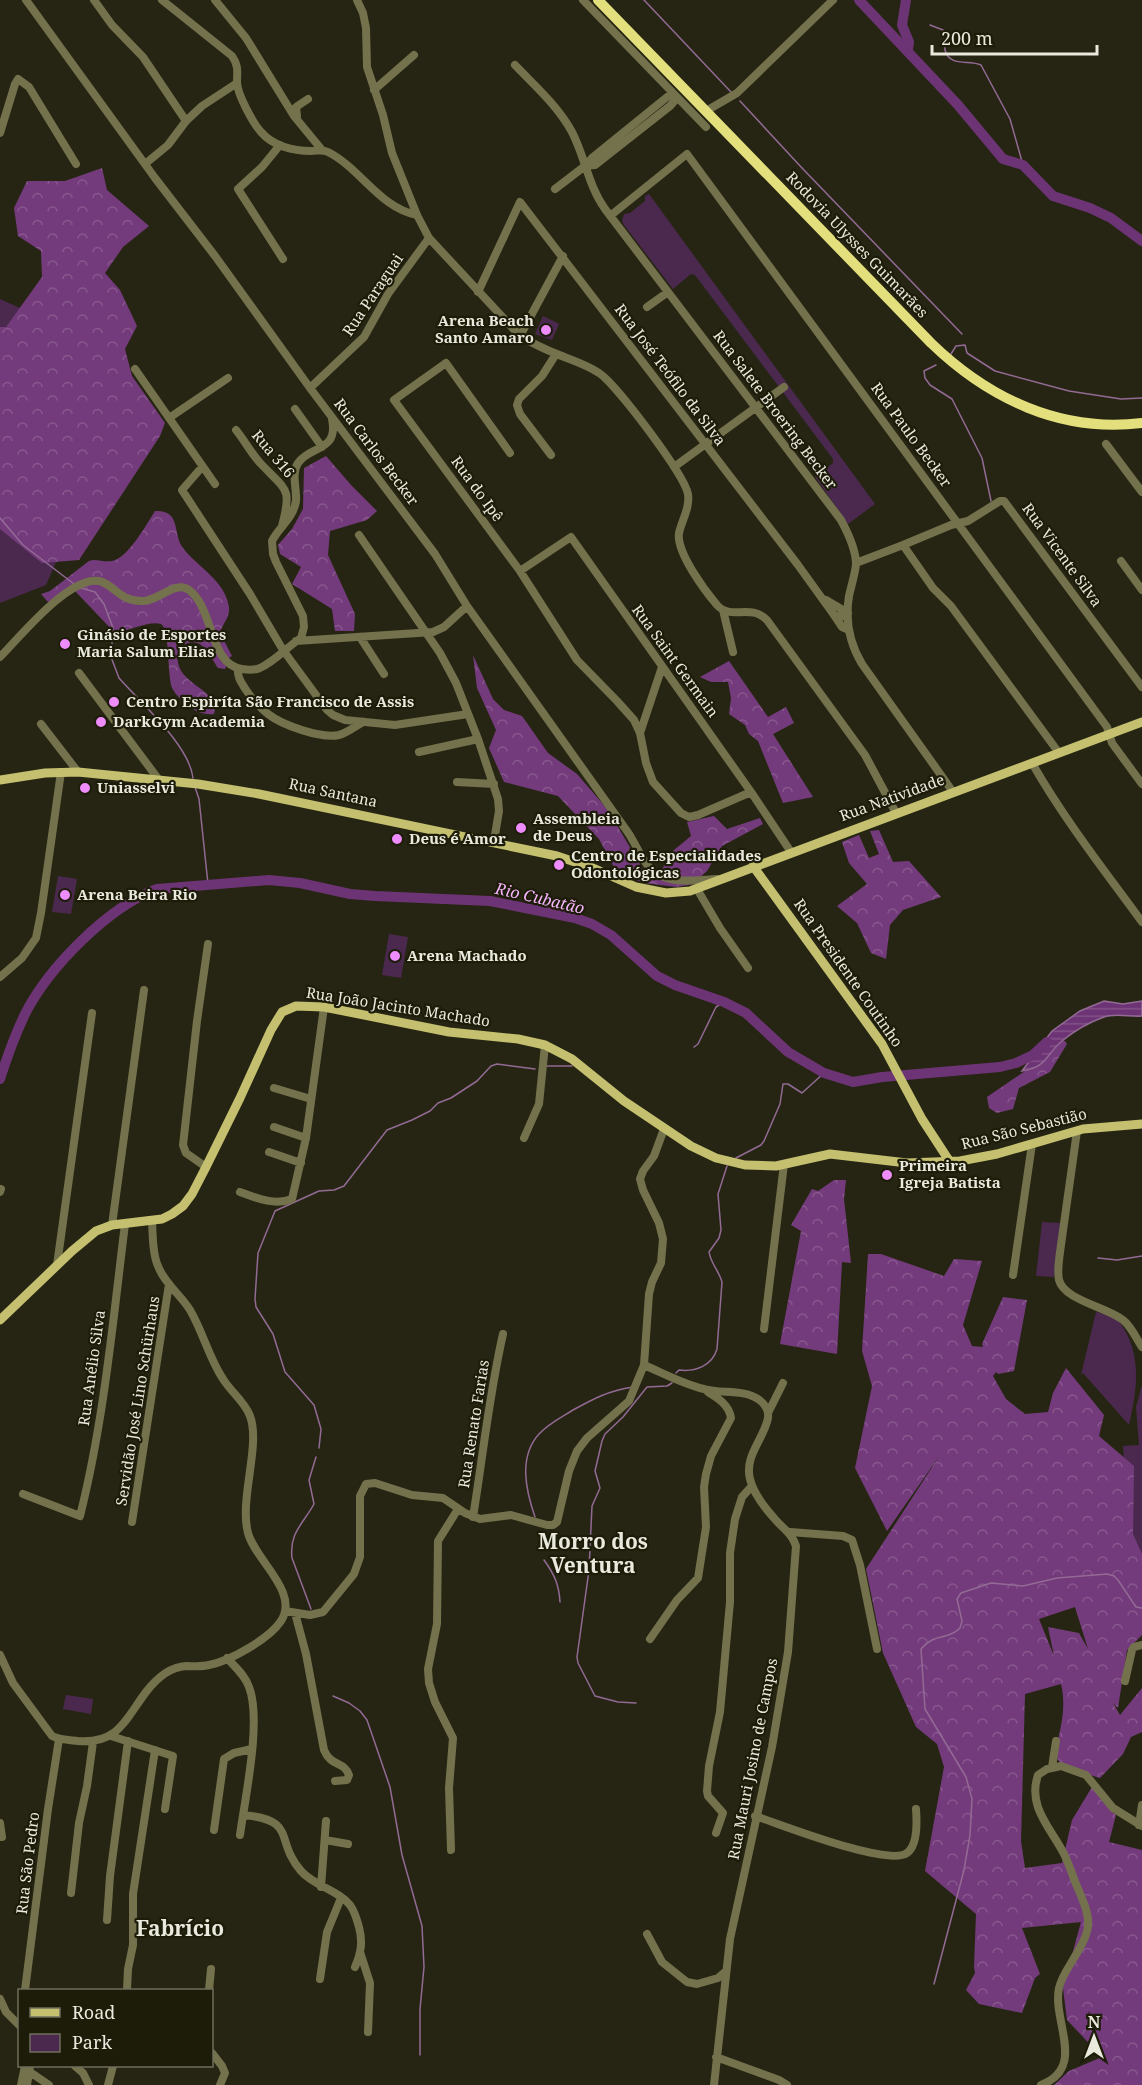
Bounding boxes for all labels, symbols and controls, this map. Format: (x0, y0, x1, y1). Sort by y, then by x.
scale bar (932, 18, 1097, 56)
text: 200 m (941, 26, 993, 50)
street label: Rodovia Ulysses Guimarães (782, 167, 933, 322)
street label: Rua Paraguai (337, 249, 407, 340)
street label: Rua José Teófilo da Silva (611, 299, 731, 449)
place label: Arena Beach Santo Amaro (435, 310, 534, 347)
marker: Arena Beach Santo Amaro (539, 323, 553, 337)
street label: Rua Salete Broering Becker (709, 326, 842, 493)
street label: Rua Paulo Becker (867, 378, 957, 491)
street label: Rua Carlos Becker (330, 394, 424, 509)
street label: Rua 316 (248, 425, 300, 482)
street label: Rua do Ipê (447, 452, 508, 525)
street label: Rua Vicente Silva (1018, 499, 1107, 610)
street label: Rua Saint Germain (628, 600, 724, 721)
place label: Ginásio de Esportes Maria Salum Elias (77, 624, 226, 661)
marker: Ginásio de Esportes Maria Salum Elias (58, 637, 72, 651)
place label: Centro Espiríta São Francisco de Assis (126, 691, 414, 711)
marker: Centro Espiríta São Francisco de Assis (107, 695, 121, 709)
place label: DarkGym Academia (113, 711, 265, 731)
marker: DarkGym Academia (94, 715, 108, 729)
street label: Rua Natividade (837, 769, 947, 825)
street label: Rua Santana (287, 773, 379, 811)
place label: Uniasselvi (97, 777, 176, 797)
marker: Uniasselvi (78, 781, 92, 795)
place label: Assembleia de Deus (533, 808, 620, 845)
marker: Assembleia de Deus (514, 821, 528, 835)
place label: Deus é Amor (409, 828, 506, 848)
marker: Deus é Amor (390, 832, 404, 846)
place label: Centro de Especialidades Odontológicas (571, 845, 761, 882)
marker: Centro de Especialidades Odontológicas (552, 858, 566, 872)
water label: Rio Cubatão (492, 877, 587, 919)
place label: Arena Beira Rio (77, 884, 197, 904)
marker: Arena Beira Rio (58, 888, 72, 902)
street label: Rua Presidente Coutinho (790, 894, 908, 1051)
place label: Arena Machado (407, 945, 527, 965)
marker: Arena Machado (388, 949, 402, 963)
street label: Rua João Jacinto Machado (305, 982, 492, 1030)
street label: Rua São Sebastião (959, 1103, 1089, 1153)
place label: Primeira Igreja Batista (899, 1155, 1001, 1192)
marker: Primeira Igreja Batista (880, 1168, 894, 1182)
street label: Servidão José Lino Schürhaus (111, 1294, 164, 1507)
street label: Rua Anélio Silva (73, 1309, 109, 1427)
street label: Rua Renato Farias (453, 1358, 493, 1489)
district label: Morro dos Ventura (538, 1527, 648, 1579)
street label: Rua Mauri Josino de Campos (723, 1656, 781, 1861)
street label: Rua São Pedro (11, 1811, 43, 1915)
district label: Fabrício (136, 1914, 224, 1942)
legend (18, 1989, 213, 2067)
text: Road (72, 2000, 115, 2024)
north arrow (1064, 2007, 1124, 2067)
text: N (1088, 2011, 1101, 2033)
text: Park (72, 2030, 112, 2054)

